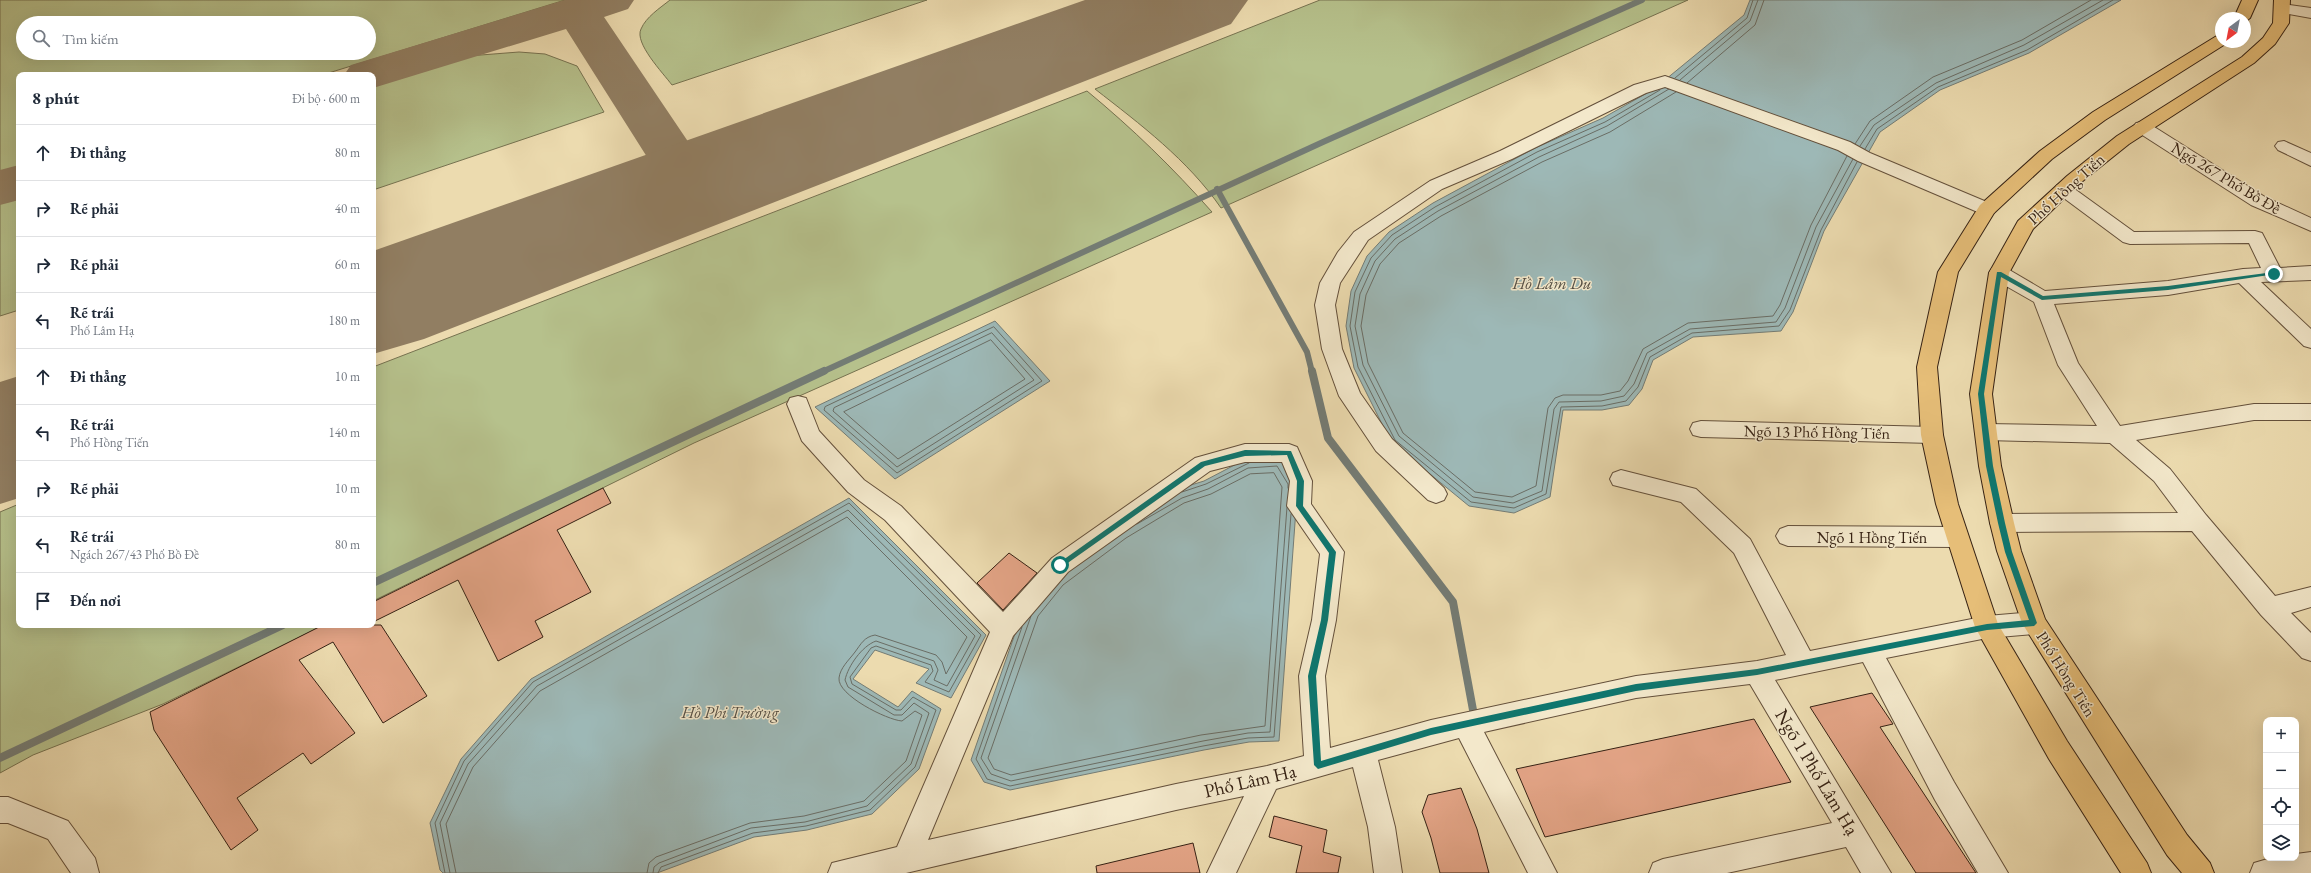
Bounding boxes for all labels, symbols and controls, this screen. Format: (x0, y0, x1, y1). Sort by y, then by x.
north arrow (2215, 12, 2251, 48)
search box (16, 16, 376, 60)
icon: search (30, 27, 52, 49)
text: Tìm kiếm (62, 29, 119, 48)
text: 8 phút (32, 87, 79, 109)
text: Đi bộ · 600 m (292, 90, 360, 107)
street label: Ngõ 267 Phố Bồ Đề (2167, 137, 2285, 219)
icon: ahead (32, 142, 54, 164)
text: Đi thẳng (70, 143, 126, 162)
text: 80 m (335, 144, 360, 161)
street label: Phố Hồng Tiến (2023, 148, 2109, 229)
icon: right (32, 198, 54, 220)
text: Rẽ phải (70, 199, 119, 218)
text: 40 m (335, 200, 360, 217)
icon: right (32, 254, 54, 276)
text: Rẽ phải (70, 255, 119, 274)
text: 60 m (335, 256, 360, 273)
route end (2265, 265, 2283, 283)
water label: Hồ Lâm Du (1512, 272, 1591, 294)
text: Rẽ trái (70, 303, 114, 322)
icon: left (32, 310, 54, 332)
text: 180 m (329, 312, 360, 329)
text: Phố Lâm Hạ (70, 322, 134, 339)
icon: ahead (32, 366, 54, 388)
text: Đi thẳng (70, 367, 126, 386)
text: 10 m (335, 368, 360, 385)
text: Rẽ trái (70, 415, 114, 434)
street label: Ngõ 13 Phố Hồng Tiến (1744, 420, 1891, 444)
icon: left (32, 422, 54, 444)
text: 140 m (329, 424, 360, 441)
text: Phố Hồng Tiến (70, 434, 149, 451)
icon: right (32, 478, 54, 500)
text: Rẽ phải (70, 479, 119, 498)
text: 10 m (335, 480, 360, 497)
text: Rẽ trái (70, 527, 114, 546)
street label: Ngõ 1 Hồng Tiến (1817, 527, 1928, 548)
icon: left (32, 534, 54, 556)
text: 80 m (335, 536, 360, 553)
text: Ngách 267/43 Phố Bồ Đề (70, 546, 199, 563)
route start (1051, 556, 1069, 574)
icon: arrive (32, 590, 54, 612)
text: Đến nơi (70, 591, 121, 610)
street label: Phố Hồng Tiến (2031, 627, 2101, 721)
water label: Hồ Phi Trường (680, 701, 780, 723)
street label: Ngõ 1 Phố Lâm Hạ (1769, 704, 1865, 840)
map controls (2263, 717, 2299, 861)
button: + (2263, 717, 2299, 753)
button: − (2263, 753, 2299, 789)
street label: Phố Lâm Hạ (1202, 758, 1299, 804)
button: locate (2263, 789, 2299, 825)
button: layers (2263, 825, 2299, 861)

